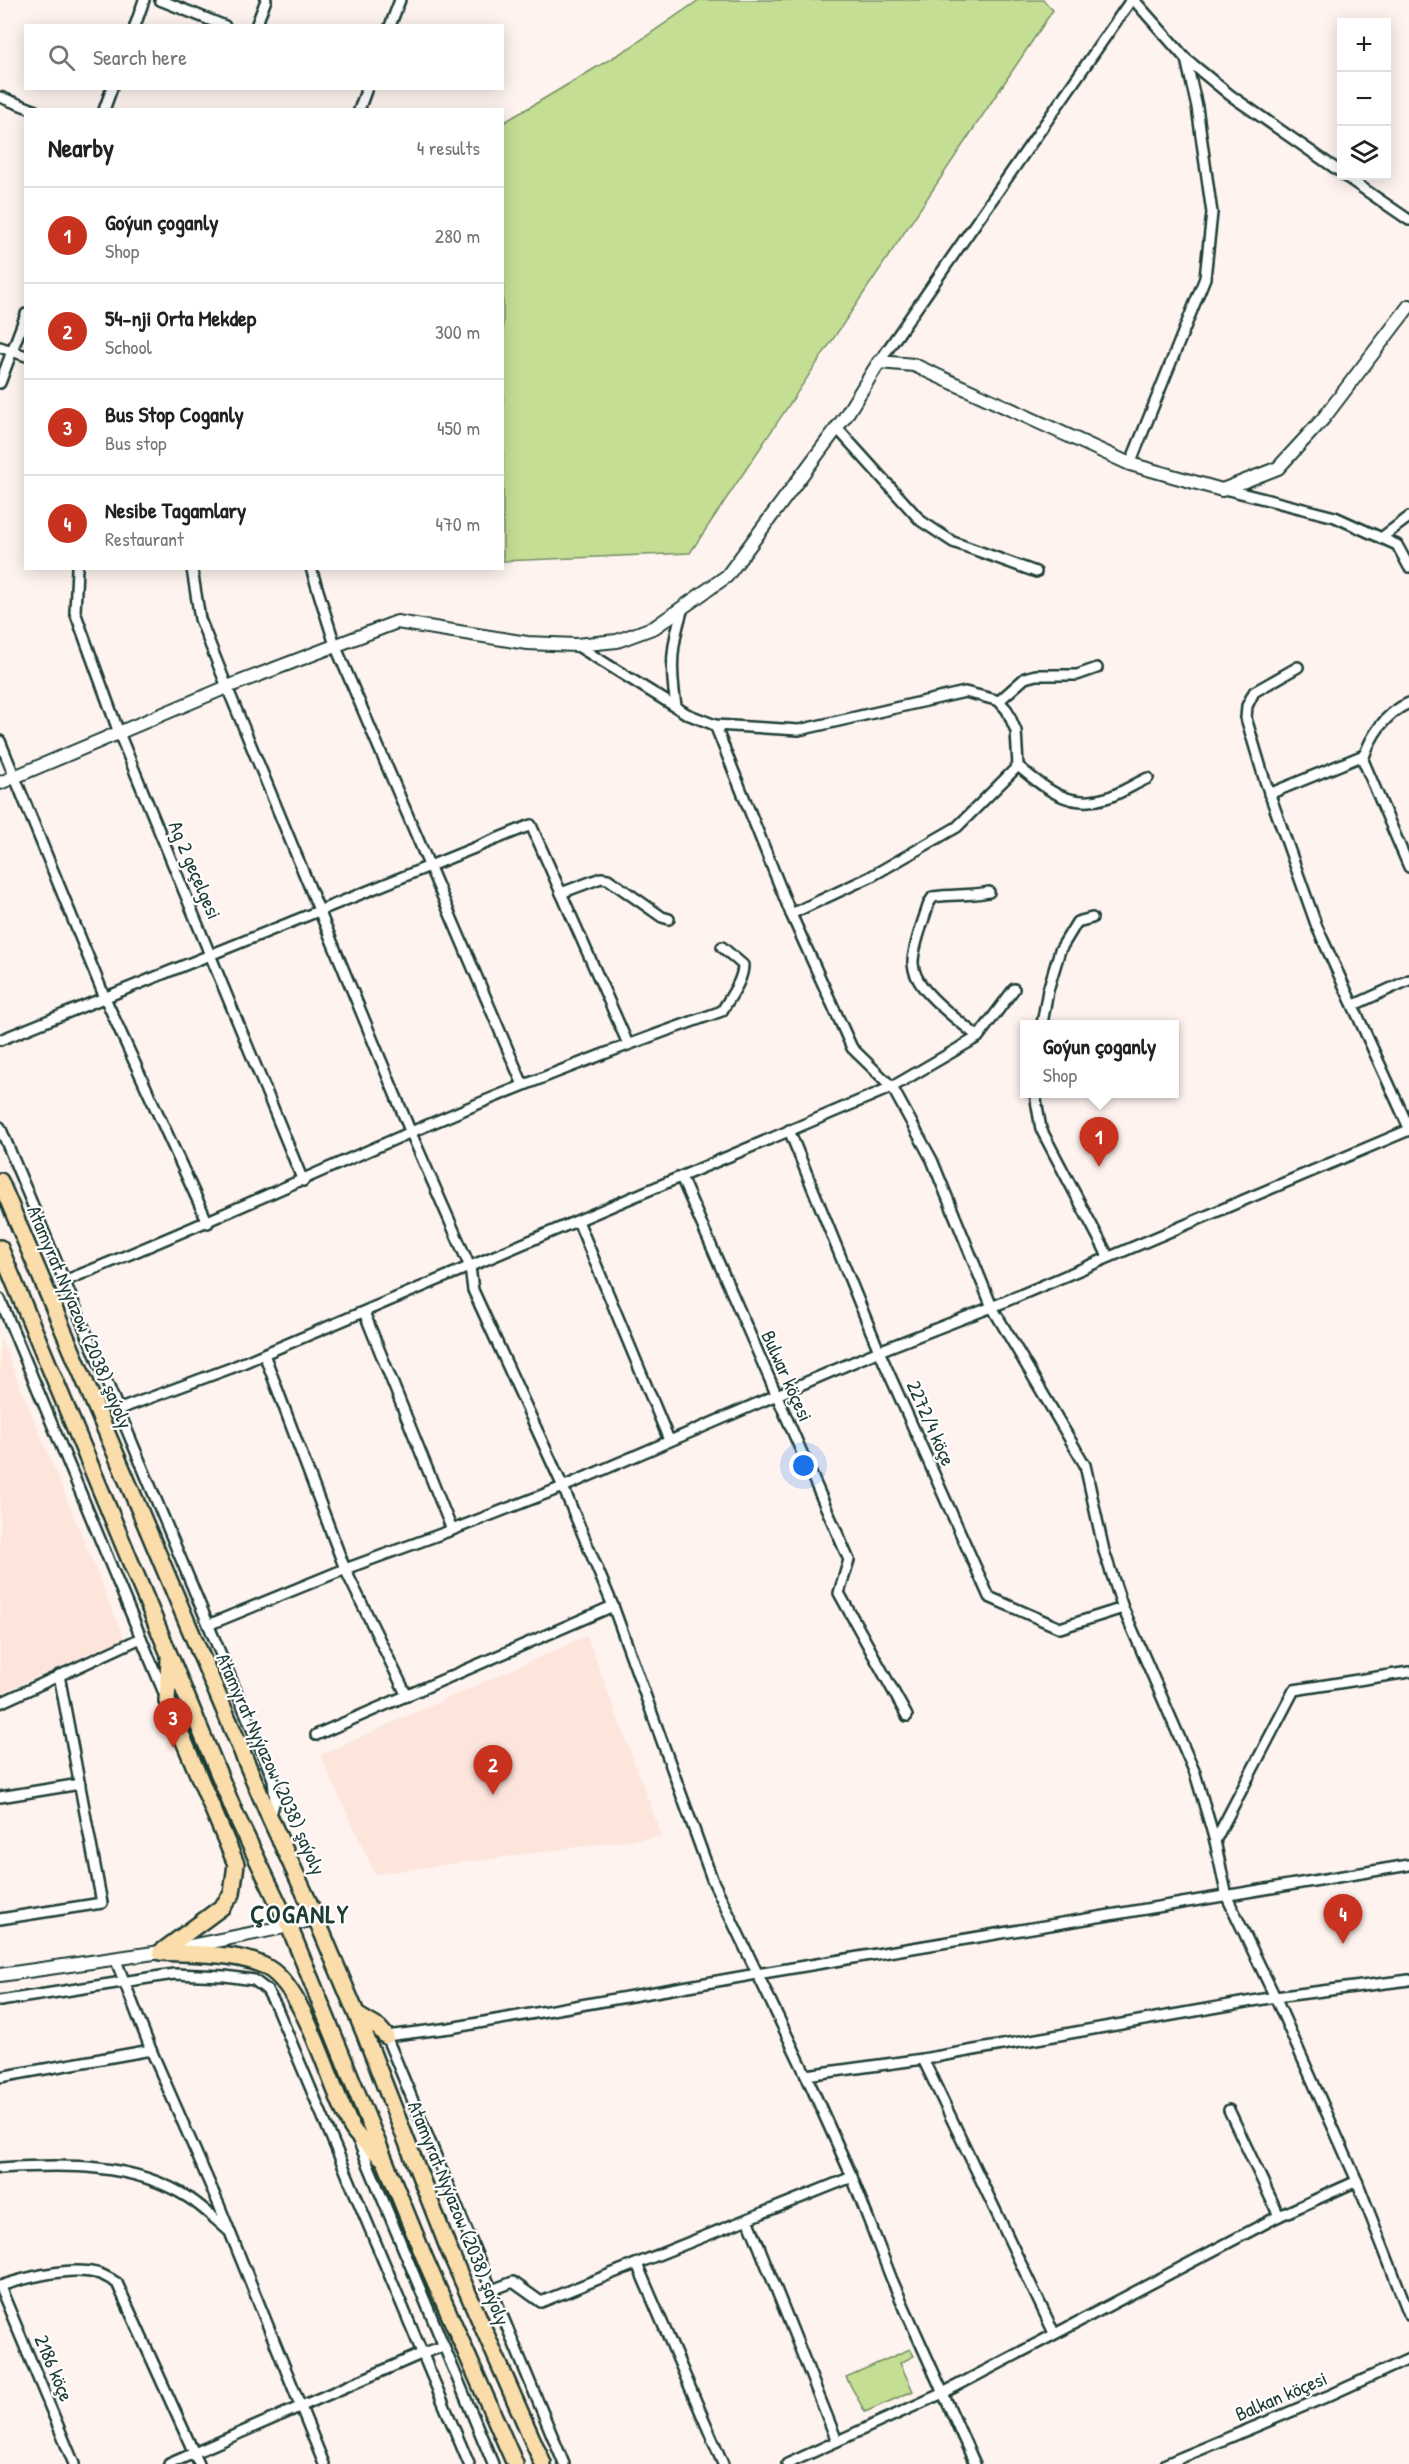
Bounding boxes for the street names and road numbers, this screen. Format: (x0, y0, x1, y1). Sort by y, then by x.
street label: Ag 2 geçelgesi (163, 817, 228, 923)
street label: Atamyrat Nyýazow (2038) şaýoly (21, 1201, 140, 1432)
street label: Bulwar köçesi (755, 1326, 820, 1426)
street label: 2272/4 köçe (901, 1376, 962, 1470)
street label: Atamyrat Nyýazow (2038) şaýoly (210, 1649, 333, 1879)
street label: Atamyrat Nyýazow (2038) şaýoly (402, 2097, 517, 2329)
street label: 2186 köçe (28, 2330, 81, 2405)
street label: Balkan köçesi (1231, 2364, 1331, 2427)

